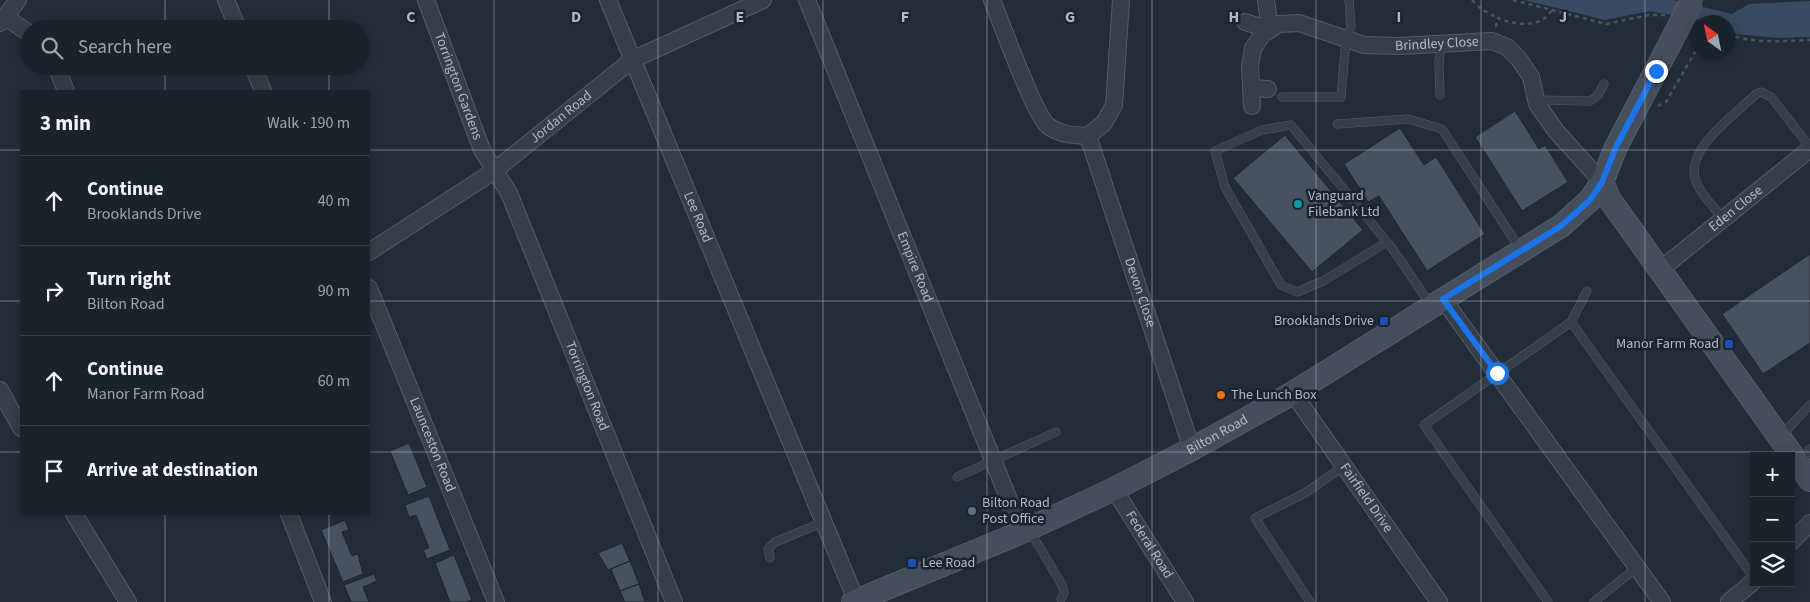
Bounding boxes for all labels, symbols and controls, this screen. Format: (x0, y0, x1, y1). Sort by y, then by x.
text: C (406, 6, 416, 28)
text: D (571, 6, 581, 28)
text: E (736, 6, 744, 28)
text: F (901, 6, 909, 28)
text: G (1065, 6, 1075, 28)
text: H (1229, 6, 1239, 28)
text: I (1397, 6, 1401, 28)
text: J (1559, 6, 1567, 28)
north arrow (1690, 15, 1735, 60)
search box (20, 20, 370, 75)
street label: Torrington Gardens (429, 30, 487, 143)
street label: Brindley Close (1394, 32, 1479, 56)
icon: search (38, 34, 66, 62)
text: Search here (78, 34, 172, 61)
route end (1645, 60, 1668, 83)
street label: Jordan Road (526, 86, 596, 148)
text: 3 min (40, 108, 91, 138)
text: Walk · 190 m (267, 112, 350, 134)
text: Continue (87, 176, 164, 203)
street label: Eden Close (1704, 181, 1767, 237)
place label: Vanguard Filebank Ltd (1308, 186, 1380, 222)
icon: ahead (40, 187, 68, 215)
street label: Lee Road (678, 189, 717, 246)
text: 40 m (318, 190, 350, 212)
marker: Vanguard Filebank Ltd (1292, 198, 1304, 210)
text: Brooklands Drive (87, 203, 201, 225)
street label: Empire Road (892, 229, 938, 305)
street label: Devon Close (1119, 255, 1161, 330)
text: Turn right (87, 266, 171, 293)
icon: right (40, 277, 68, 305)
text: 90 m (318, 280, 350, 302)
text: Bilton Road (87, 293, 165, 315)
place label: Brooklands Drive (1274, 311, 1374, 331)
marker: Brooklands Drive (1378, 315, 1390, 327)
place label: Manor Farm Road (1616, 334, 1719, 354)
street label: Torrington Road (560, 338, 614, 434)
marker: Manor Farm Road (1723, 338, 1735, 350)
text: Continue (87, 356, 164, 383)
route start (1486, 362, 1509, 385)
icon: ahead (40, 367, 68, 395)
text: 60 m (318, 370, 350, 392)
text: Manor Farm Road (87, 383, 205, 405)
place label: The Lunch Box (1231, 385, 1317, 405)
marker: The Lunch Box (1215, 389, 1227, 401)
street label: Launceston Road (404, 394, 460, 495)
street label: Bilton Road (1183, 410, 1252, 460)
map controls (1750, 452, 1795, 587)
button: + (1750, 452, 1795, 497)
icon: arrive (40, 457, 68, 485)
text: Arrive at destination (87, 457, 258, 484)
street label: Fairfield Drive (1335, 459, 1398, 537)
place label: Bilton Road Post Office (982, 493, 1050, 529)
button: − (1750, 497, 1795, 542)
marker: Bilton Road Post Office (966, 505, 978, 517)
street label: Federal Road (1120, 507, 1178, 583)
button: layers (1750, 542, 1795, 587)
place label: Lee Road (922, 553, 975, 573)
marker: Lee Road (906, 557, 918, 569)

